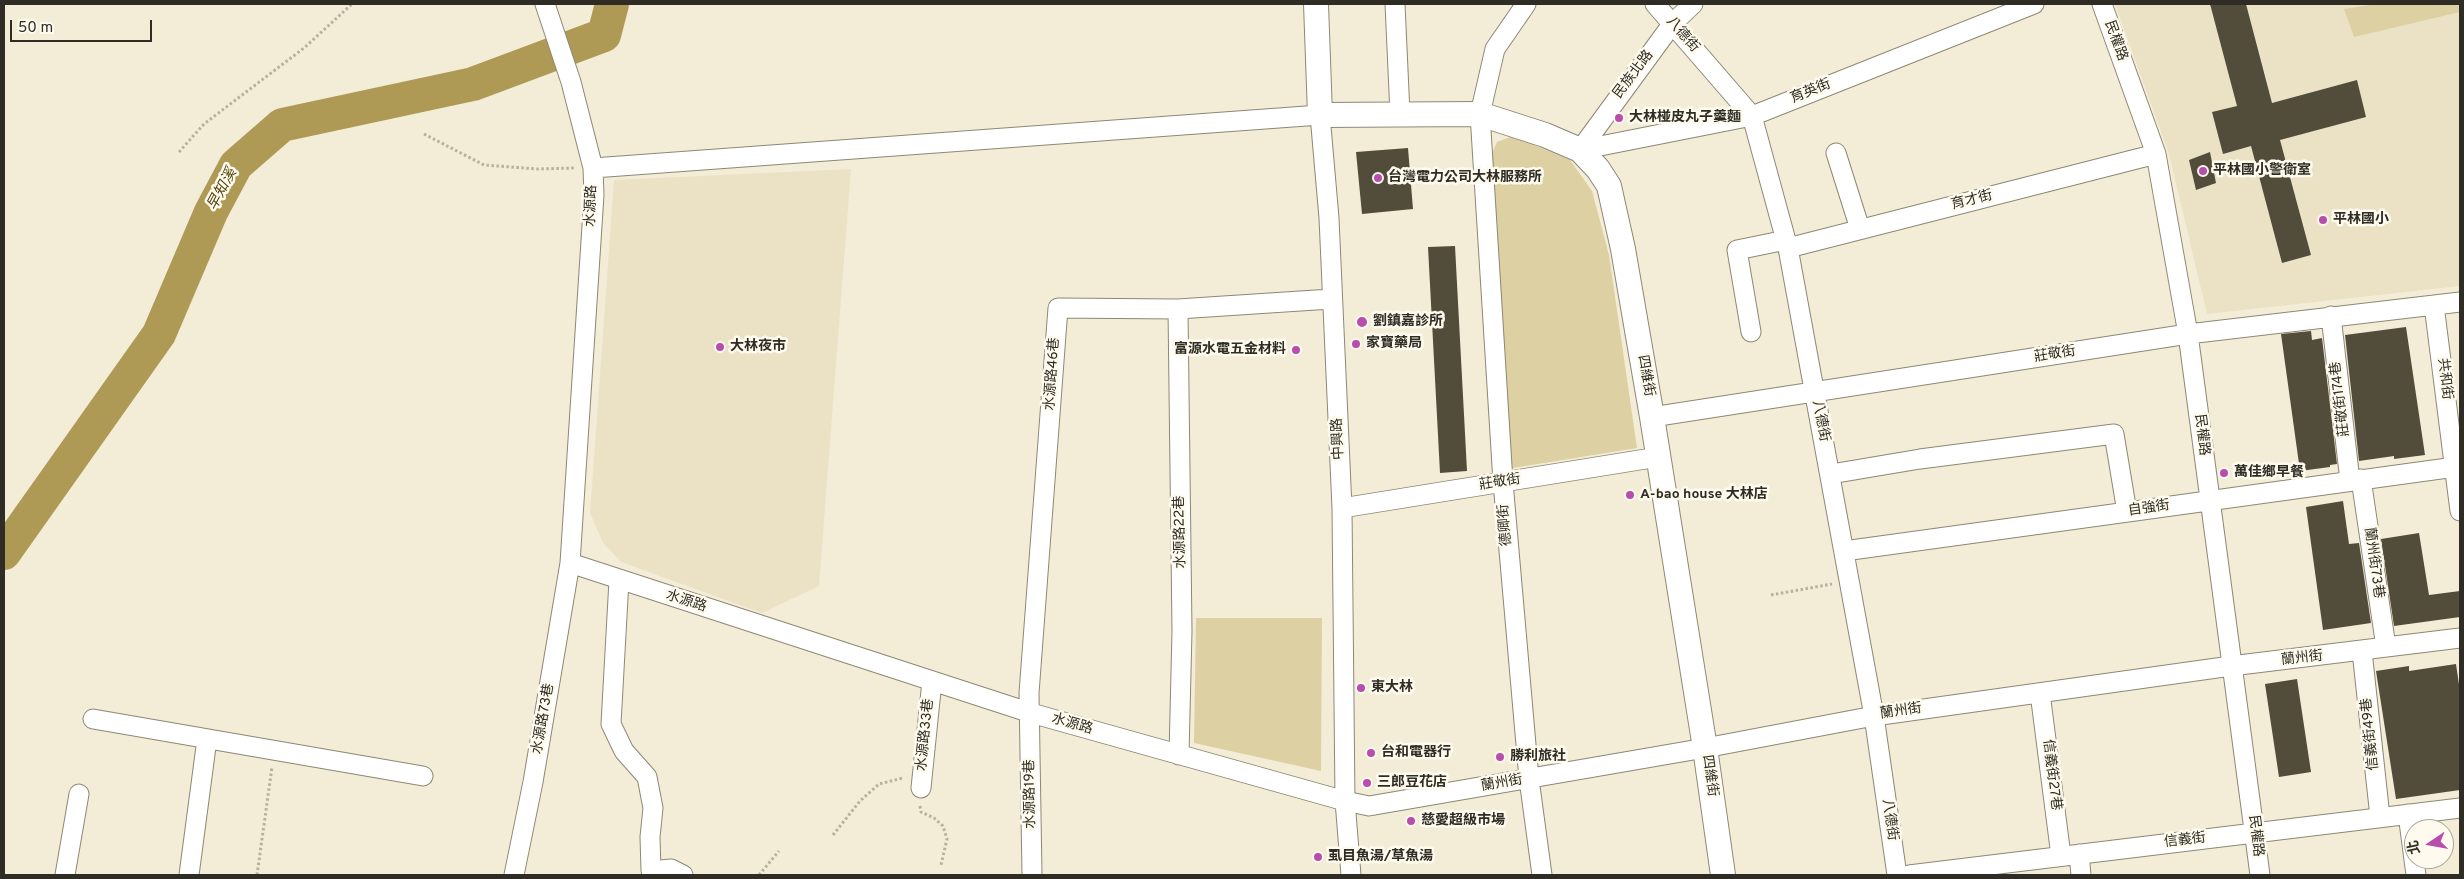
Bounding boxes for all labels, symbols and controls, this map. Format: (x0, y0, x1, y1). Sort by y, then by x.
scale bar (12, 10, 155, 42)
street label: 八德街 (1662, 14, 1702, 56)
street label: 民權路 (2100, 18, 2130, 64)
text: 50 m (18, 19, 53, 38)
street label: 民族北路 (1610, 48, 1658, 102)
street label: 育英街 (1788, 76, 1834, 108)
place label: 大林椪皮丸子羹麵 (1629, 110, 1741, 126)
marker: 大林椪皮丸子羹麵 (1613, 112, 1625, 124)
place label: 平林國小警衛室 (2213, 163, 2311, 179)
marker: 平林國小警衛室 (2197, 165, 2209, 177)
water label: 早知溪 (204, 166, 242, 214)
place label: 台灣電力公司大林服務所 (1388, 170, 1542, 186)
marker: 台灣電力公司大林服務所 (1372, 172, 1384, 184)
street label: 水源路 (583, 185, 601, 227)
street label: 育才街 (1950, 188, 1994, 214)
place label: 平林國小 (2333, 212, 2389, 228)
marker: 平林國小 (2317, 214, 2329, 226)
place label: 劉鎮嘉診所 (1373, 314, 1443, 330)
marker: 劉鎮嘉診所 (1355, 315, 1369, 329)
place label: 家寶藥局 (1366, 336, 1422, 352)
street label: 水源路46巷 (1042, 337, 1064, 411)
marker: 家寶藥局 (1350, 338, 1362, 350)
place label: 大林夜市 (730, 339, 786, 355)
marker: 大林夜市 (714, 341, 726, 353)
place label: 富源水電五金材料 (1174, 342, 1286, 358)
street label: 莊敬街 (2033, 343, 2077, 367)
marker: 富源水電五金材料 (1290, 344, 1302, 356)
street label: 四維街 (1633, 354, 1657, 398)
street label: 共和街 (2433, 357, 2455, 401)
street label: 莊敬街174巷 (2328, 360, 2354, 438)
street label: 八德街 (1808, 399, 1832, 443)
street label: 民權路 (2190, 413, 2212, 457)
street label: 中興路 (1330, 418, 1348, 460)
place label: 萬佳鄉早餐 (2234, 465, 2304, 481)
marker: 萬佳鄉早餐 (2218, 467, 2230, 479)
street label: 莊敬街 (1478, 471, 1522, 495)
place label: A-bao house 大林店 (1640, 487, 1768, 503)
marker: A-bao house 大林店 (1624, 489, 1636, 501)
street label: 水源路22巷 (1172, 495, 1190, 569)
street label: 自強街 (2127, 498, 2171, 520)
street label: 德卿街 (1496, 503, 1516, 547)
street label: 蘭州街73巷 (2360, 526, 2386, 600)
street label: 水源路 (663, 588, 709, 616)
street label: 蘭州街 (2280, 648, 2324, 670)
place label: 東大林 (1371, 680, 1413, 696)
street label: 水源路73巷 (530, 682, 558, 756)
marker: 東大林 (1355, 682, 1367, 694)
street label: 信義街49巷 (2359, 697, 2383, 771)
street label: 水源路33巷 (914, 698, 938, 772)
street label: 蘭州街 (1879, 701, 1923, 723)
street label: 水源路 (1049, 711, 1095, 739)
street label: 信義街27巷 (2038, 738, 2064, 812)
place label: 台和電器行 (1381, 745, 1451, 761)
marker: 台和電器行 (1365, 747, 1377, 759)
place label: 勝利旅社 (1510, 749, 1566, 765)
marker: 勝利旅社 (1494, 751, 1506, 763)
street label: 四維街 (1698, 754, 1720, 798)
street label: 水源路19巷 (1022, 759, 1040, 829)
street label: 蘭州街 (1480, 772, 1524, 796)
place label: 三郎豆花店 (1377, 775, 1447, 791)
marker: 三郎豆花店 (1361, 777, 1373, 789)
street label: 八德街 (1878, 798, 1900, 842)
place label: 慈愛超級市場 (1421, 813, 1505, 829)
street label: 民權路 (2244, 814, 2266, 858)
marker: 慈愛超級市場 (1405, 815, 1417, 827)
north arrow (2404, 819, 2454, 869)
street label: 信義街 (2163, 830, 2207, 852)
text: 北 (2405, 838, 2425, 856)
place label: 虱目魚湯/草魚湯 (1328, 849, 1433, 865)
marker: 虱目魚湯/草魚湯 (1312, 851, 1324, 863)

